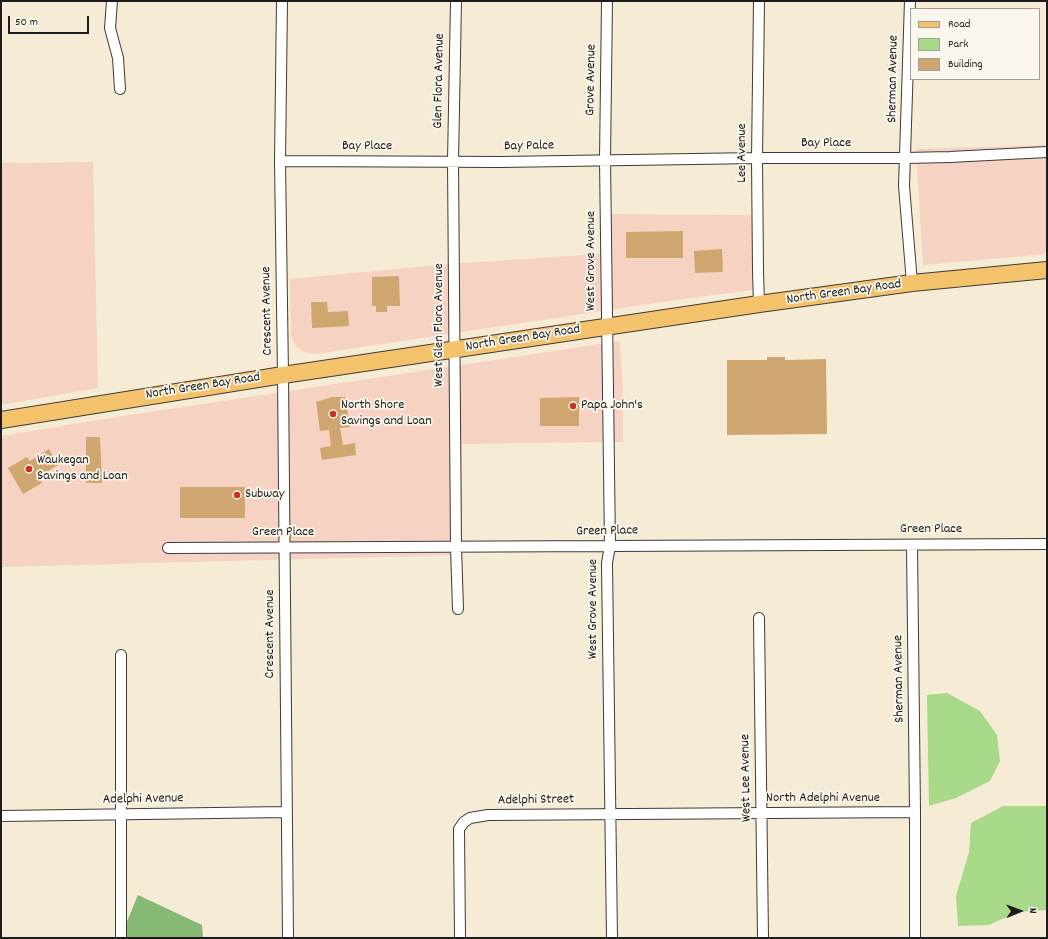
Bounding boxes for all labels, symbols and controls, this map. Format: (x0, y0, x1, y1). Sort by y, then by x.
scale bar (10, 8, 91, 34)
legend (910, 8, 1040, 80)
text: 50 m (15, 14, 38, 31)
text: Road (948, 16, 970, 33)
street label: Glen Flora Avenue (431, 33, 449, 129)
street label: Sherman Avenue (885, 35, 903, 123)
text: Park (948, 36, 968, 53)
street label: Grove Avenue (583, 44, 601, 116)
text: Building (948, 56, 983, 73)
street label: Lee Avenue (735, 123, 751, 183)
street label: Bay Place (801, 136, 851, 152)
street label: Bay Palce (504, 138, 554, 156)
street label: Bay Place (342, 139, 392, 155)
street label: West Grove Avenue (584, 211, 600, 311)
street label: West Glen Flora Avenue (432, 263, 448, 387)
street label: Crescent Avenue (259, 266, 277, 356)
street label: North Green Bay Road (786, 277, 902, 309)
street label: North Green Bay Road (465, 322, 581, 356)
street label: North Green Bay Road (145, 370, 261, 404)
place label: North Shore Savings and Loan (341, 398, 432, 430)
place label: Papa John's (581, 398, 643, 414)
marker: Papa John's (568, 401, 578, 411)
marker: North Shore Savings and Loan (328, 409, 338, 419)
place label: Waukegan Savings and Loan (37, 453, 128, 486)
marker: Waukegan Savings and Loan (24, 464, 34, 474)
place label: Subway (245, 487, 285, 503)
marker: Subway (232, 490, 242, 500)
street label: Green Place (900, 522, 962, 538)
street label: Green Place (576, 523, 638, 541)
street label: Green Place (252, 525, 314, 541)
street label: West Grove Avenue (586, 559, 602, 659)
street label: Crescent Avenue (263, 589, 279, 679)
street label: Sherman Avenue (891, 635, 909, 723)
street label: West Lee Avenue (738, 734, 756, 822)
street label: Adelphi Avenue (103, 791, 183, 809)
street label: North Adelphi Avenue (766, 791, 880, 807)
street label: Adelphi Street (498, 792, 574, 810)
north arrow (1000, 891, 1040, 931)
text: N (1024, 908, 1040, 914)

